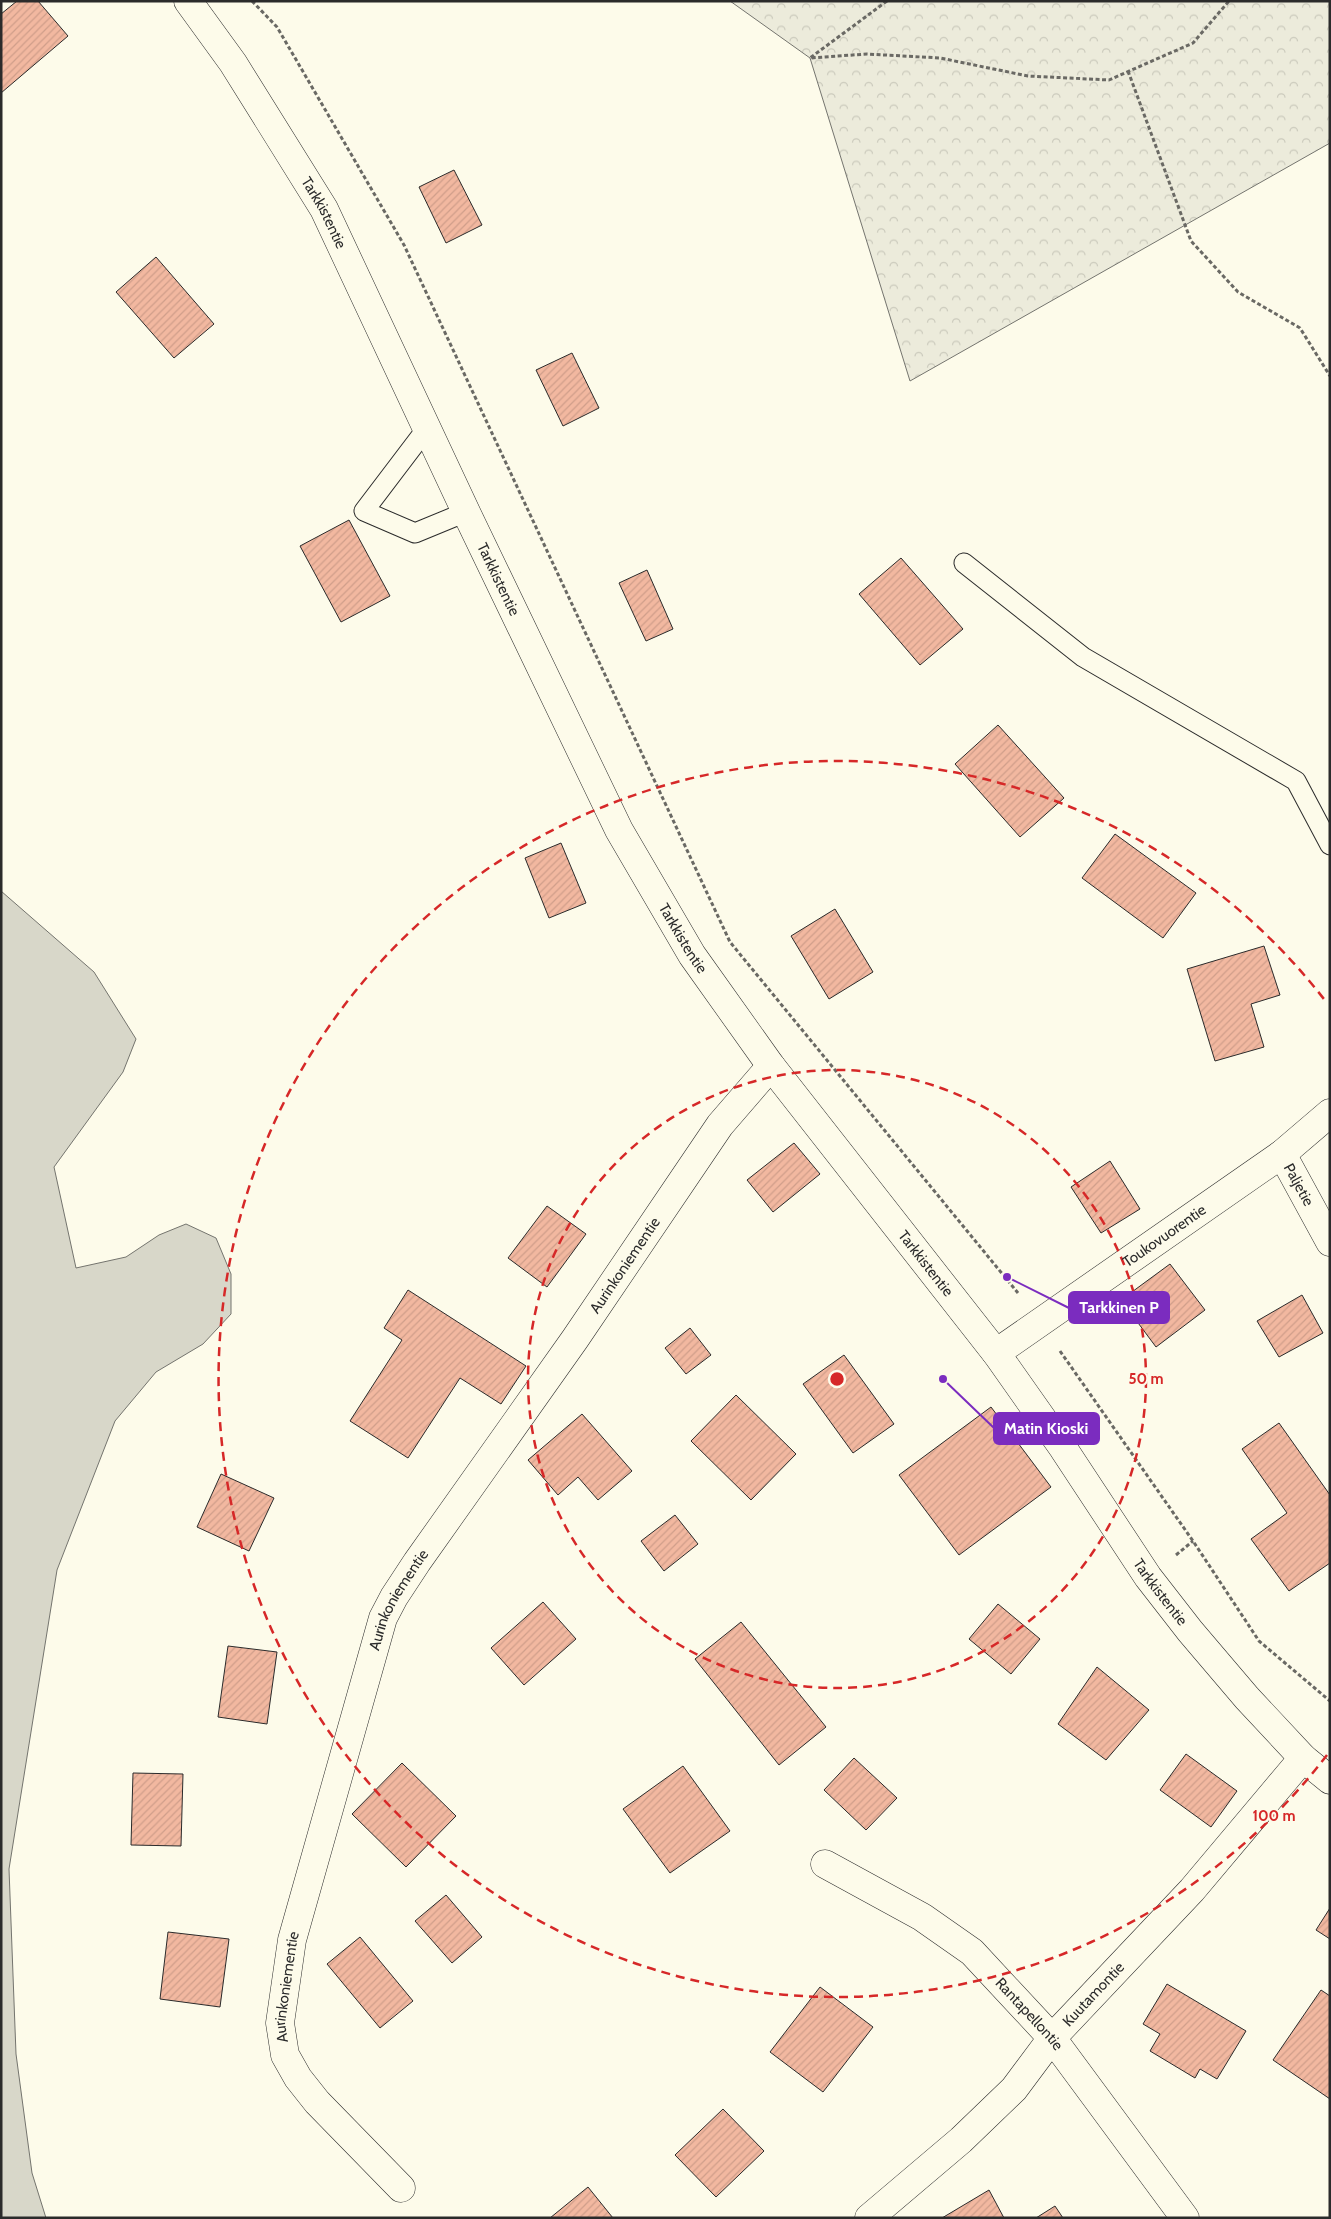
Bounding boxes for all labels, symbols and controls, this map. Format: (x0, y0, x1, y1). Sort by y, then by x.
street label: Tarkkistentie (297, 174, 350, 252)
street label: Tarkkistentie (473, 540, 524, 619)
street label: Tarkkistentie (655, 900, 711, 977)
street label: Paljetie (1280, 1160, 1318, 1209)
street label: Toukovuorentie (1119, 1201, 1210, 1271)
street label: Aurinkoniementie (586, 1214, 664, 1317)
street label: Tarkkistentie (894, 1227, 957, 1300)
callout: Tarkkinen P (1069, 1292, 1169, 1323)
text: Tarkkinen P (1079, 1298, 1159, 1317)
centre of rings (828, 1370, 846, 1388)
text: 50 m (1128, 1370, 1164, 1388)
callout: Matin Kioski (994, 1413, 1099, 1444)
text: Matin Kioski (1004, 1419, 1088, 1438)
street label: Aurinkoniementie (365, 1546, 432, 1652)
street label: Tarkkistentie (1129, 1555, 1191, 1629)
text: 100 m (1252, 1807, 1296, 1825)
street label: Aurinkoniementie (271, 1929, 303, 2044)
street label: Kuutamontie (1059, 1958, 1128, 2030)
street label: Rantapellontie (992, 1974, 1067, 2054)

